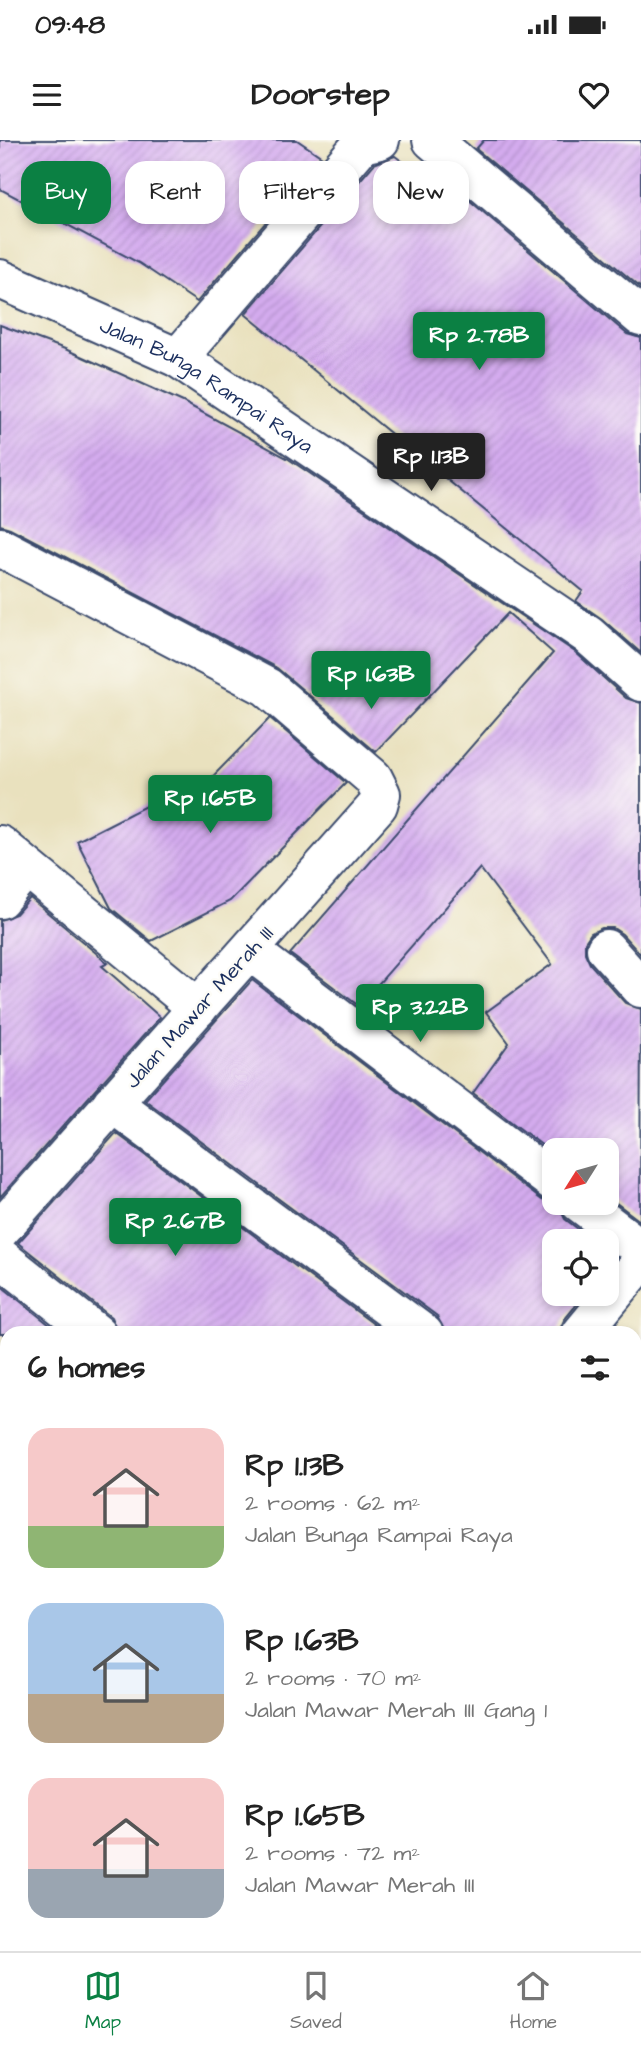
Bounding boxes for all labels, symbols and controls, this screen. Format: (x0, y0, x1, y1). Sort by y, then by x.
text: 09:48 (35, 7, 105, 43)
text: Doorstep (251, 72, 390, 117)
icon: menu (28, 76, 66, 114)
icon: heart (575, 76, 613, 114)
chip: Buy (21, 161, 111, 224)
chip: Rent (125, 161, 225, 224)
chip: Filters (239, 161, 359, 224)
chip: New (373, 161, 469, 224)
street label: Jalan Bunga Rampai Raya (95, 311, 319, 461)
pin: Rp 2.78B (407, 313, 551, 372)
text: Rp 2.78B (429, 319, 529, 351)
pin: Rp 1.13B (359, 434, 503, 493)
text: Rp 1.13B (393, 440, 469, 472)
pin: Rp 1.63B (299, 652, 443, 711)
text: Rp 1.63B (327, 658, 415, 690)
pin: Rp 1.65B (138, 776, 282, 835)
text: Rp 1.65B (164, 782, 256, 814)
street label: Jalan Mawar Merah III (118, 920, 280, 1095)
pin: Rp 3.22B (348, 984, 492, 1044)
text: Rp 3.22B (372, 991, 468, 1023)
north arrow (542, 1138, 620, 1214)
map controls (542, 1138, 619, 1306)
pin: Rp 2.67B (103, 1198, 247, 1258)
text: Rp 2.67B (125, 1205, 225, 1237)
button: locate (542, 1229, 619, 1306)
text: 6 homes (28, 1347, 145, 1389)
icon: filters (576, 1349, 614, 1387)
text: Rp 1.13B (245, 1445, 344, 1487)
icon: home (84, 1456, 168, 1540)
text: 2 rooms · 62 m² (245, 1487, 420, 1519)
text: Jalan Bunga Rampai Raya (245, 1519, 513, 1551)
text: Rp 1.63B (245, 1620, 359, 1662)
icon: home (84, 1631, 168, 1715)
text: 2 rooms · 70 m² (245, 1662, 421, 1694)
text: Jalan Mawar Merah III Gang 1 (245, 1694, 547, 1726)
text: Rp 1.65B (245, 1795, 365, 1837)
icon: home (84, 1806, 168, 1890)
text: 2 rooms · 72 m² (245, 1837, 420, 1869)
text: Jalan Mawar Merah III (245, 1869, 475, 1901)
tab: Map (84, 1967, 122, 2036)
tab: Saved (290, 1967, 342, 2036)
tab: Home (510, 1967, 557, 2036)

